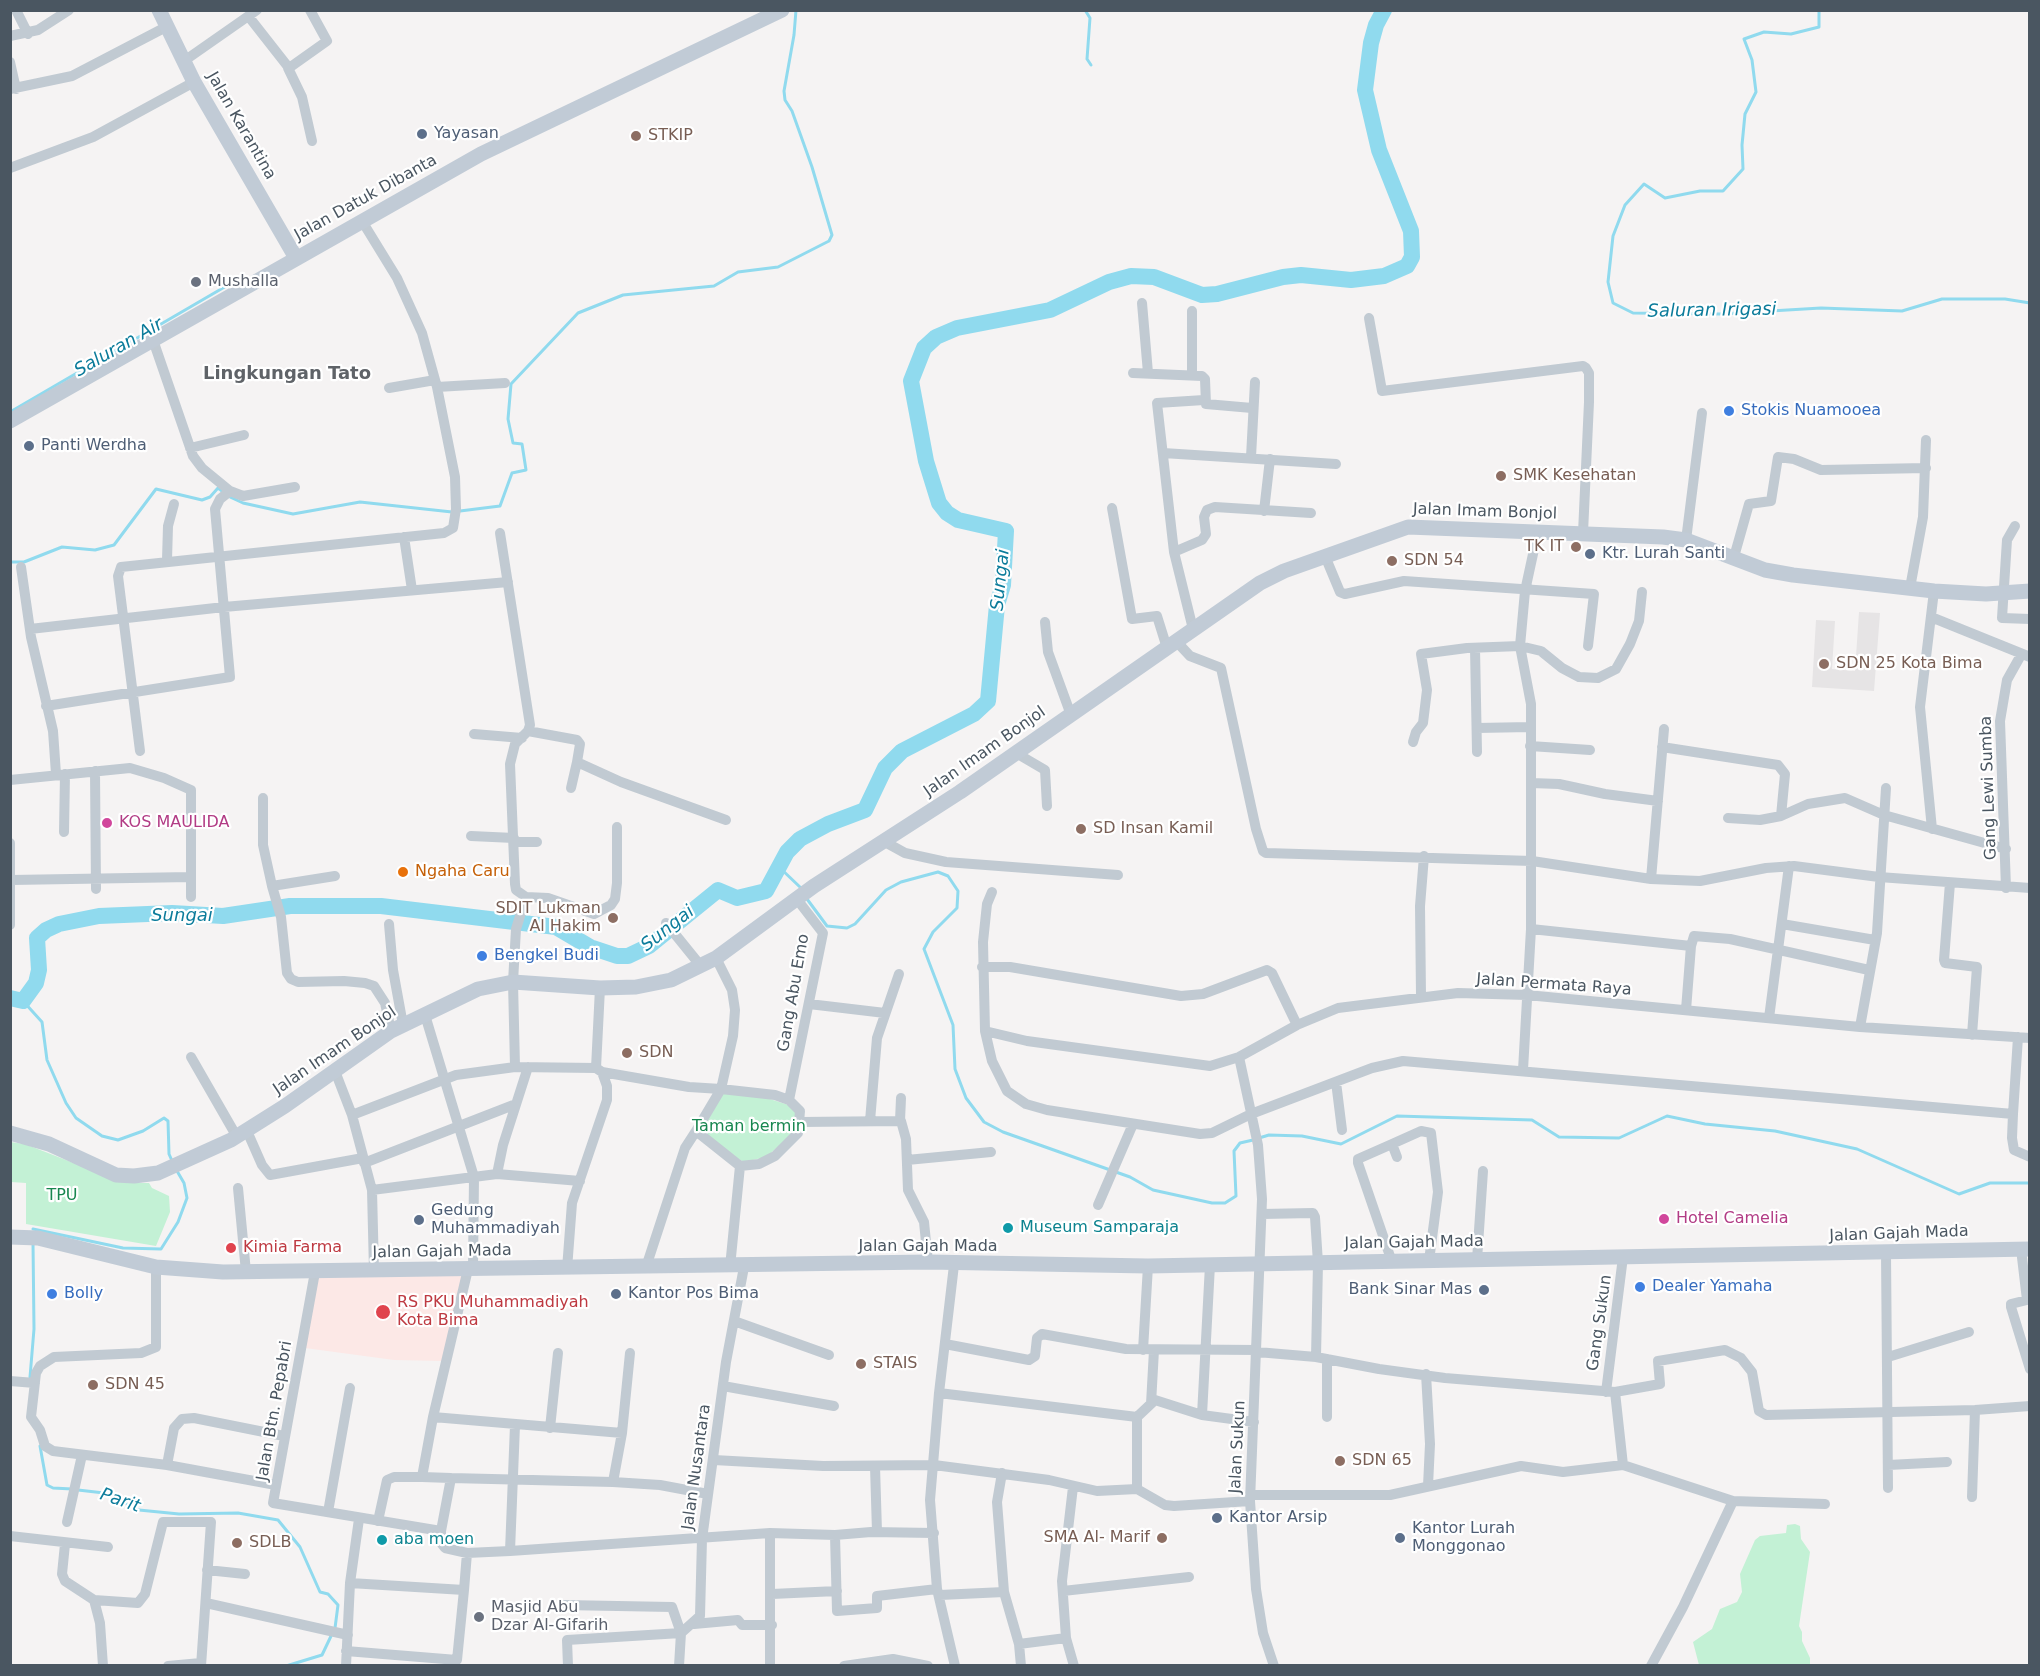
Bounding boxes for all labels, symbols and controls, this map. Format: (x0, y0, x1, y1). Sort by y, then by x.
street label: Jalan Karantina (202, 69, 280, 183)
place label: Yayasan (434, 124, 499, 144)
place label: STKIP (648, 126, 693, 146)
marker: Yayasan (415, 127, 429, 141)
marker: STKIP (629, 129, 643, 143)
street label: Jalan Datuk Dibanta (291, 151, 441, 245)
place label: Mushalla (208, 272, 279, 292)
marker: Mushalla (189, 275, 203, 289)
water label: Saluran Irigasi (1647, 299, 1777, 323)
water label: Saluran Air (71, 314, 167, 382)
district label: Lingkungan Tato (203, 363, 371, 385)
place label: Stokis Nuamooea (1741, 401, 1881, 421)
marker: Stokis Nuamooea (1722, 404, 1736, 418)
place label: Panti Werdha (41, 436, 147, 456)
marker: Panti Werdha (22, 439, 36, 453)
place label: SMK Kesehatan (1513, 466, 1636, 486)
marker: SMK Kesehatan (1494, 469, 1508, 483)
street label: Jalan Imam Bonjol (1413, 500, 1557, 524)
place label: TK IT (1524, 537, 1564, 557)
marker: TK IT (1569, 540, 1583, 554)
place label: Ktr. Lurah Santi (1602, 544, 1725, 564)
marker: Ktr. Lurah Santi (1583, 547, 1597, 561)
water label: Sungai (987, 548, 1015, 612)
place label: SDN 54 (1404, 551, 1464, 571)
marker: SDN 54 (1385, 554, 1399, 568)
place label: SDN 25 Kota Bima (1836, 654, 1982, 674)
marker: SDN 25 Kota Bima (1817, 657, 1831, 671)
street label: Jalan Imam Bonjol (920, 703, 1050, 801)
street label: Gang Lewi Sumba (1977, 715, 2001, 861)
place label: KOS MAULIDA (119, 813, 230, 833)
marker: KOS MAULIDA (100, 816, 114, 830)
place label: SD Insan Kamil (1093, 819, 1213, 839)
marker: SD Insan Kamil (1074, 822, 1088, 836)
place label: Ngaha Caru (415, 862, 510, 882)
marker: Ngaha Caru (396, 865, 410, 879)
place label: SDIT Lukman Al Hakim (495, 899, 601, 937)
water label: Sungai (637, 901, 699, 957)
water label: Sungai (151, 905, 213, 927)
marker: SDIT Lukman Al Hakim (606, 911, 620, 925)
street label: Gang Abu Emo (774, 933, 814, 1053)
place label: Bengkel Budi (494, 946, 599, 966)
marker: Bengkel Budi (475, 949, 489, 963)
street label: Jalan Permata Raya (1476, 970, 1632, 1000)
street label: Jalan Imam Bonjol (270, 1003, 400, 1099)
place label: SDN (639, 1043, 673, 1063)
marker: SDN (620, 1046, 634, 1060)
park label: Taman bermin (692, 1117, 806, 1137)
park label: TPU (46, 1186, 78, 1206)
place label: Gedung Muhammadiyah (431, 1201, 560, 1239)
place label: Hotel Camelia (1676, 1209, 1789, 1229)
marker: Hotel Camelia (1657, 1212, 1671, 1226)
marker: Gedung Muhammadiyah (412, 1213, 426, 1227)
place label: Museum Samparaja (1020, 1218, 1179, 1238)
marker: Museum Samparaja (1001, 1221, 1015, 1235)
street label: Jalan Gajah Mada (1829, 1222, 1969, 1246)
street label: Jalan Gajah Mada (1344, 1232, 1484, 1254)
street label: Jalan Gajah Mada (858, 1237, 998, 1257)
place label: Kimia Farma (243, 1238, 342, 1258)
marker: Kimia Farma (224, 1241, 238, 1255)
street label: Jalan Gajah Mada (372, 1241, 512, 1263)
street label: Gang Sukun (1584, 1274, 1616, 1372)
place label: Dealer Yamaha (1652, 1277, 1773, 1297)
place label: Bank Sinar Mas (1349, 1280, 1472, 1300)
marker: Dealer Yamaha (1633, 1280, 1647, 1294)
marker: Bank Sinar Mas (1477, 1283, 1491, 1297)
place label: Bolly (64, 1284, 103, 1304)
place label: Kantor Pos Bima (628, 1284, 759, 1304)
marker: Bolly (45, 1287, 59, 1301)
marker: Kantor Pos Bima (609, 1287, 623, 1301)
place label: RS PKU Muhammadiyah Kota Bima (397, 1293, 589, 1331)
marker: RS PKU Muhammadiyah Kota Bima (374, 1303, 392, 1321)
street label: Jalan Btn. Pepabri (253, 1340, 297, 1482)
place label: STAIS (873, 1354, 918, 1374)
marker: STAIS (854, 1357, 868, 1371)
place label: SDN 45 (105, 1375, 165, 1395)
marker: SDN 45 (86, 1378, 100, 1392)
street label: Jalan Sukun (1226, 1400, 1250, 1494)
street label: Jalan Nusantara (679, 1403, 715, 1531)
place label: SDN 65 (1352, 1451, 1412, 1471)
marker: SDN 65 (1333, 1454, 1347, 1468)
water label: Parit (97, 1484, 143, 1518)
place label: Kantor Arsip (1229, 1508, 1327, 1528)
marker: Kantor Arsip (1210, 1511, 1224, 1525)
place label: Kantor Lurah Monggonao (1412, 1519, 1515, 1557)
place label: SMA Al- Marif (1043, 1528, 1150, 1548)
place label: aba moen (394, 1530, 474, 1550)
marker: SMA Al- Marif (1155, 1531, 1169, 1545)
marker: Kantor Lurah Monggonao (1393, 1531, 1407, 1545)
place label: SDLB (249, 1533, 291, 1553)
marker: aba moen (375, 1533, 389, 1547)
marker: SDLB (230, 1536, 244, 1550)
place label: Masjid Abu Dzar Al-Gifarih (491, 1598, 608, 1636)
marker: Masjid Abu Dzar Al-Gifarih (472, 1610, 486, 1624)

